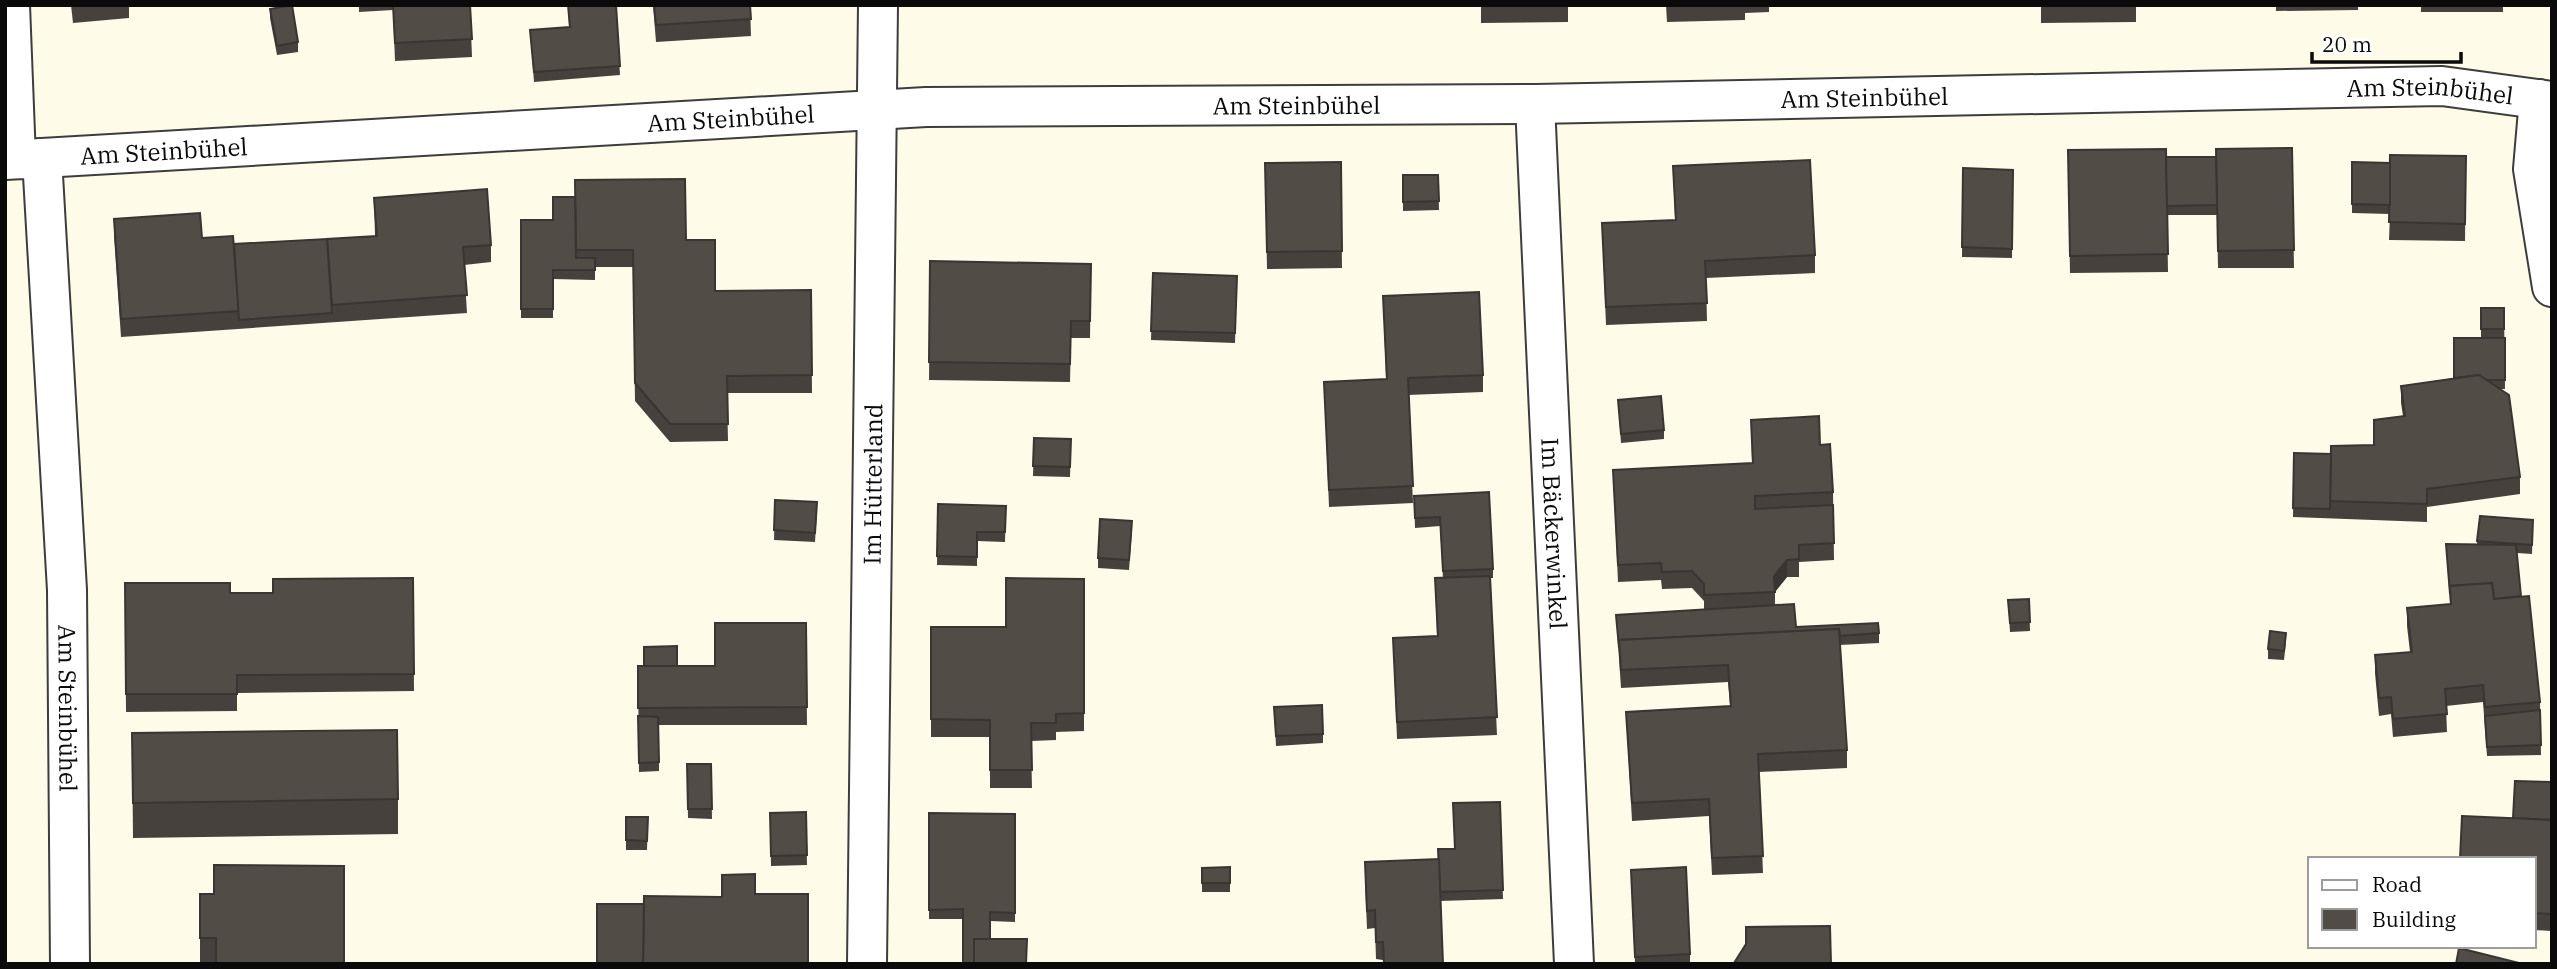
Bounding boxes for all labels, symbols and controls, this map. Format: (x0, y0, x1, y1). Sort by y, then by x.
scale bar (2312, 21, 2461, 65)
text: 20 m (2322, 30, 2372, 58)
street label: Am Steinbühel (2346, 69, 2516, 112)
street label: Am Steinbühel (1780, 80, 1949, 115)
street label: Am Steinbühel (1213, 89, 1380, 122)
street label: Am Steinbühel (646, 97, 815, 139)
street label: Am Steinbühel (79, 130, 248, 172)
street label: Im Hütterland (856, 403, 889, 565)
street label: Im Bäckerwinkel (1534, 437, 1575, 630)
street label: Am Steinbühel (51, 624, 85, 792)
legend (2308, 857, 2536, 948)
text: Road (2372, 870, 2422, 898)
text: Building (2372, 905, 2457, 933)

